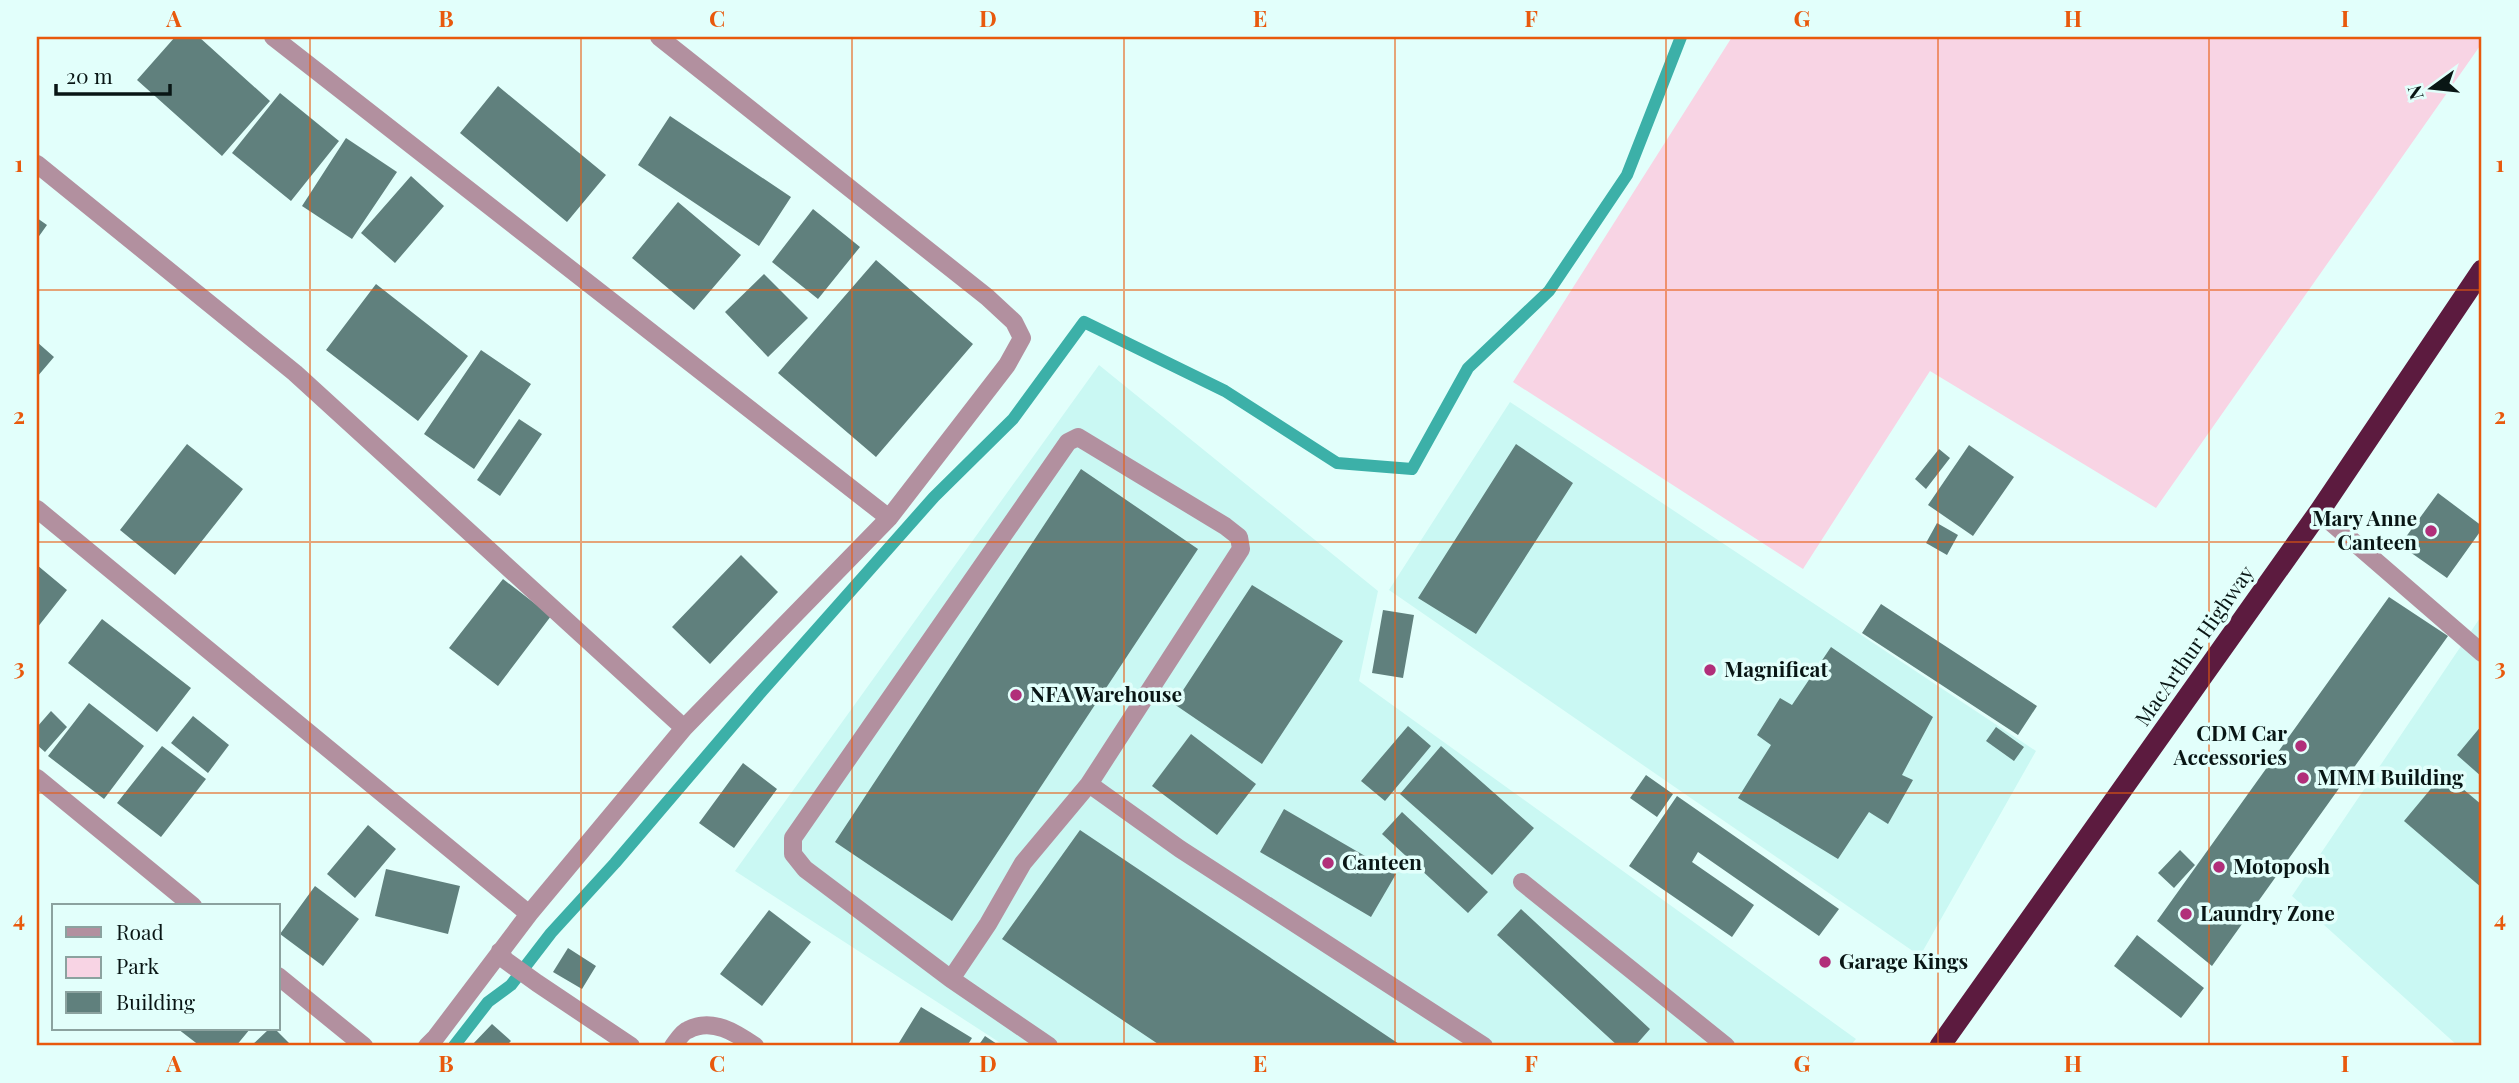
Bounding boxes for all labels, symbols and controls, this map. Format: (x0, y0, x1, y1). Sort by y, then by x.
text: A (165, 2, 182, 33)
text: B (438, 2, 454, 33)
text: C (709, 2, 725, 33)
text: D (979, 2, 997, 33)
text: E (1253, 2, 1267, 33)
text: F (1524, 2, 1538, 33)
text: G (1794, 2, 1811, 33)
text: H (2064, 2, 2082, 33)
text: I (2341, 2, 2349, 33)
scale bar (56, 52, 170, 96)
north arrow (2396, 52, 2466, 122)
text: 20 m (66, 61, 113, 89)
text: N (2400, 82, 2429, 103)
text: 1 (15, 147, 24, 178)
text: 1 (2496, 147, 2505, 178)
text: 2 (13, 399, 25, 430)
text: 2 (2494, 399, 2506, 430)
place label: Mary Anne Canteen (2312, 503, 2417, 555)
marker: Mary Anne Canteen (2423, 523, 2439, 539)
street label: MacArthur Highway (2127, 559, 2259, 731)
text: 3 (13, 650, 25, 681)
text: 3 (2494, 650, 2506, 681)
place label: Magnificat (1724, 654, 1828, 682)
marker: Magnificat (1702, 662, 1718, 678)
place label: NFA Warehouse (1030, 679, 1182, 707)
marker: NFA Warehouse (1008, 687, 1024, 703)
place label: CDM Car Accessories (2173, 718, 2287, 770)
marker: CDM Car Accessories (2293, 738, 2309, 754)
place label: MMM Building (2317, 762, 2464, 790)
marker: MMM Building (2295, 770, 2311, 786)
place label: Canteen (1342, 847, 1422, 875)
place label: Motoposh (2233, 851, 2330, 879)
marker: Canteen (1320, 855, 1336, 871)
marker: Motoposh (2211, 859, 2227, 875)
place label: Laundry Zone (2200, 898, 2335, 926)
text: 4 (13, 902, 25, 933)
text: 4 (2494, 902, 2506, 933)
legend (52, 904, 280, 1030)
marker: Laundry Zone (2178, 906, 2194, 922)
text: Road (116, 917, 164, 945)
place label: Garage Kings (1839, 946, 1968, 974)
text: Park (116, 951, 160, 979)
marker: Garage Kings (1817, 954, 1833, 970)
text: Building (116, 987, 195, 1015)
text: A (165, 1047, 182, 1078)
text: B (438, 1047, 454, 1078)
text: C (709, 1047, 725, 1078)
text: D (979, 1047, 997, 1078)
text: E (1253, 1047, 1267, 1078)
text: F (1524, 1047, 1538, 1078)
text: G (1794, 1047, 1811, 1078)
text: H (2064, 1047, 2082, 1078)
text: I (2341, 1047, 2349, 1078)

